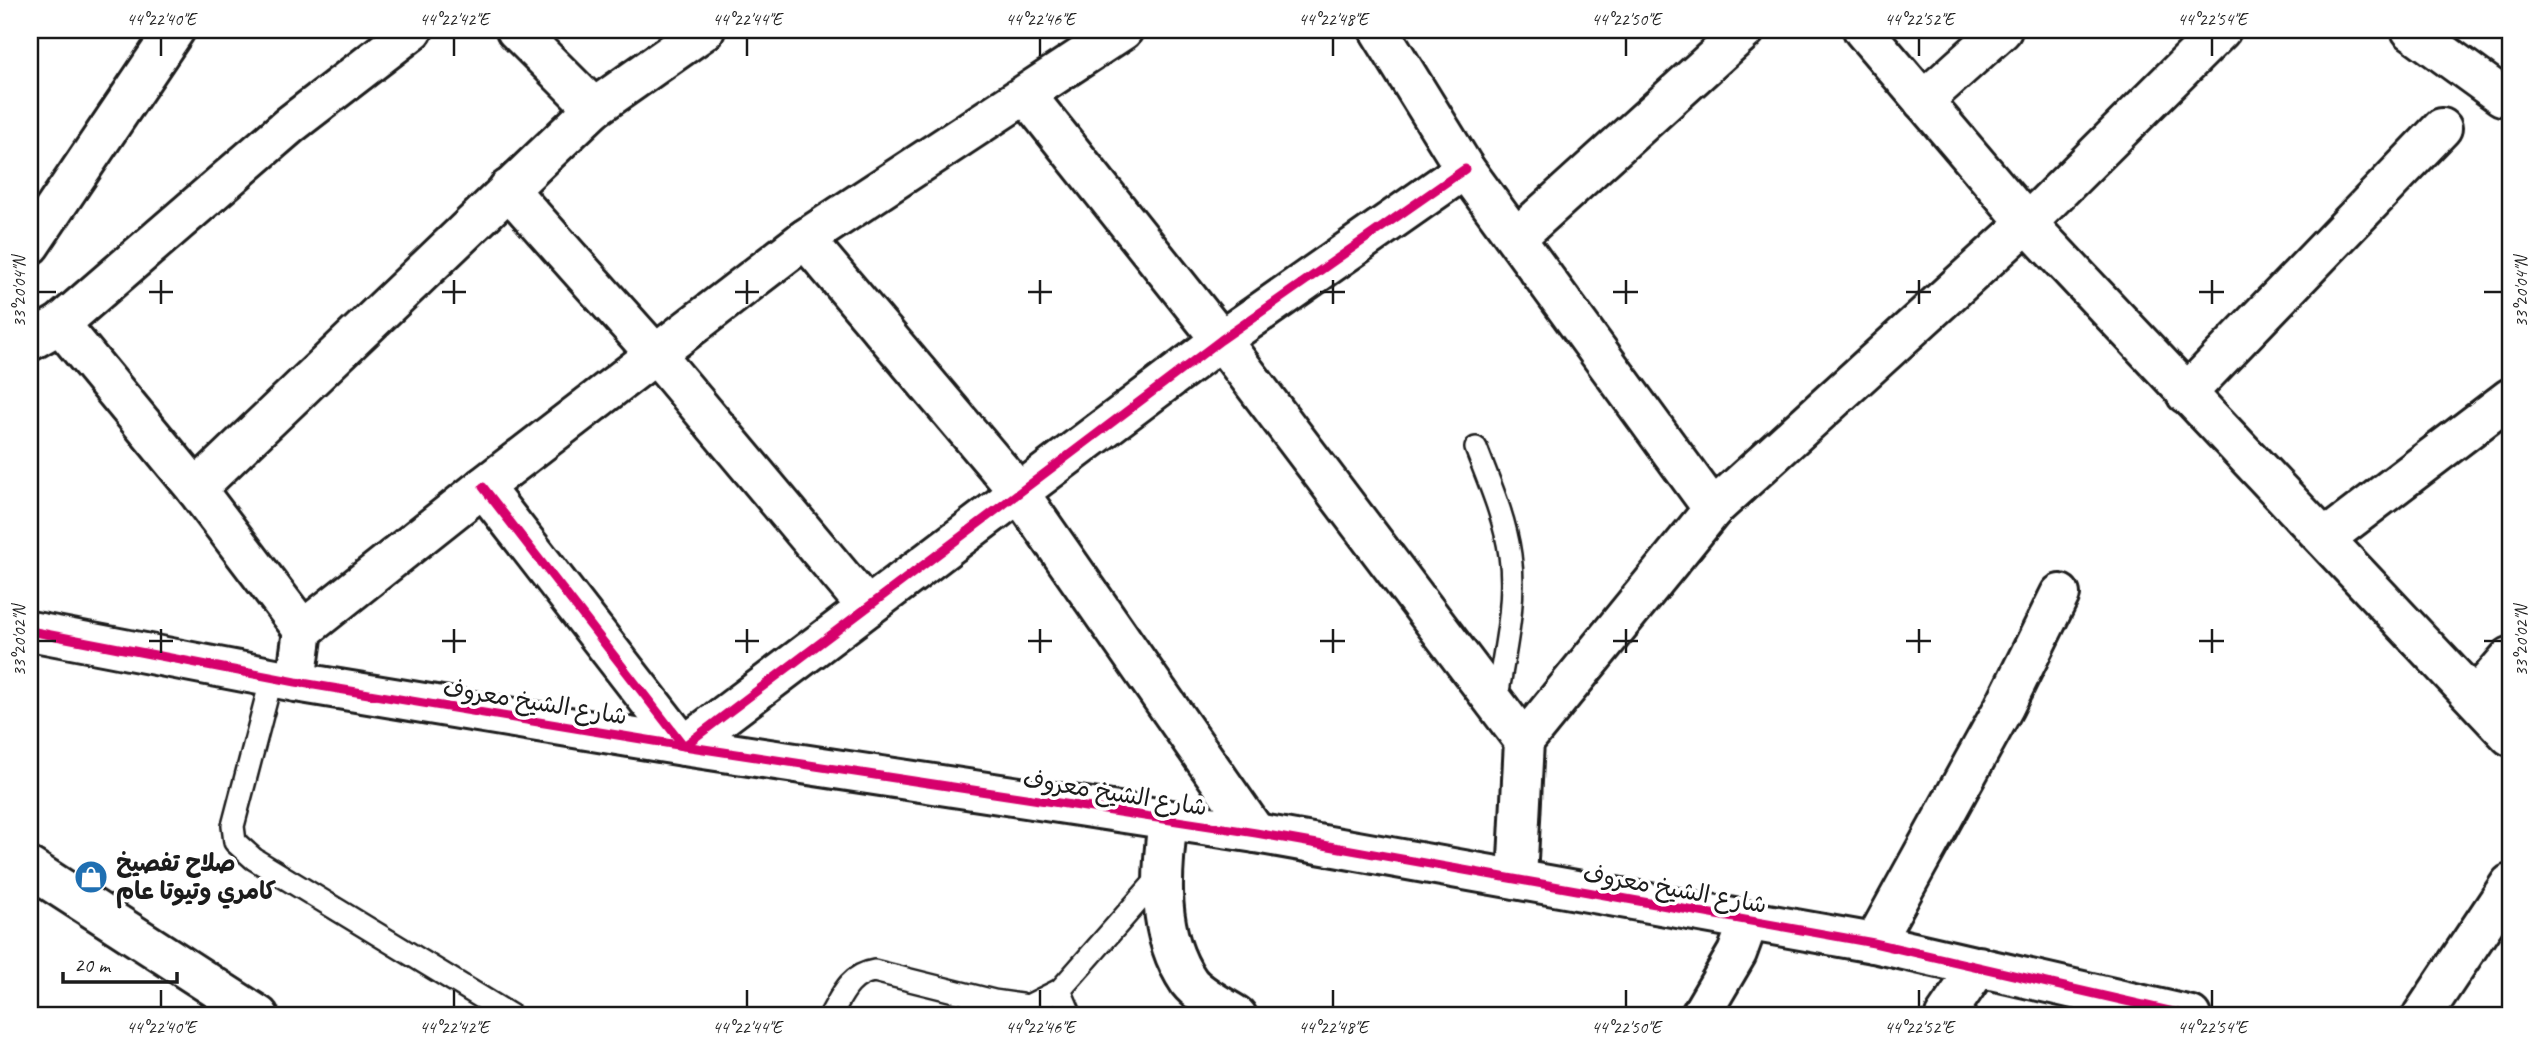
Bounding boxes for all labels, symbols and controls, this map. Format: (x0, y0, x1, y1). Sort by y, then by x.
text: 44°22'40"E (126, 8, 198, 30)
text: 44°22'42"E (419, 8, 491, 30)
text: 44°22'44"E (712, 8, 784, 30)
text: 44°22'46"E (1005, 8, 1077, 30)
text: 44°22'48"E (1298, 8, 1370, 30)
text: 44°22'50"E (1591, 8, 1663, 30)
text: 44°22'52"E (1884, 8, 1956, 30)
text: 44°22'54"E (2177, 8, 2249, 30)
text: 33°20'04"N (8, 253, 30, 327)
text: 33°20'04"N (2510, 253, 2532, 327)
text: 33°20'02"N (8, 602, 30, 676)
text: 33°20'02"N (2510, 602, 2532, 676)
street label: شارع الشيخ معروف (441, 673, 629, 733)
street label: شارع الشيخ معروف (1021, 764, 1209, 824)
place label: صلاح تفصيخ كامري وتيوتا عام (116, 848, 277, 909)
shop icon: صلاح تفصيخ كامري وتيوتا عام (72, 858, 110, 896)
street label: شارع الشيخ معروف (1581, 858, 1769, 922)
scale bar (63, 941, 177, 985)
text: 20 m (74, 952, 112, 978)
text: 44°22'40"E (126, 1016, 198, 1038)
text: 44°22'42"E (419, 1016, 491, 1038)
text: 44°22'44"E (712, 1016, 784, 1038)
text: 44°22'46"E (1005, 1016, 1077, 1038)
text: 44°22'48"E (1298, 1016, 1370, 1038)
text: 44°22'50"E (1591, 1016, 1663, 1038)
text: 44°22'52"E (1884, 1016, 1956, 1038)
text: 44°22'54"E (2177, 1016, 2249, 1038)

